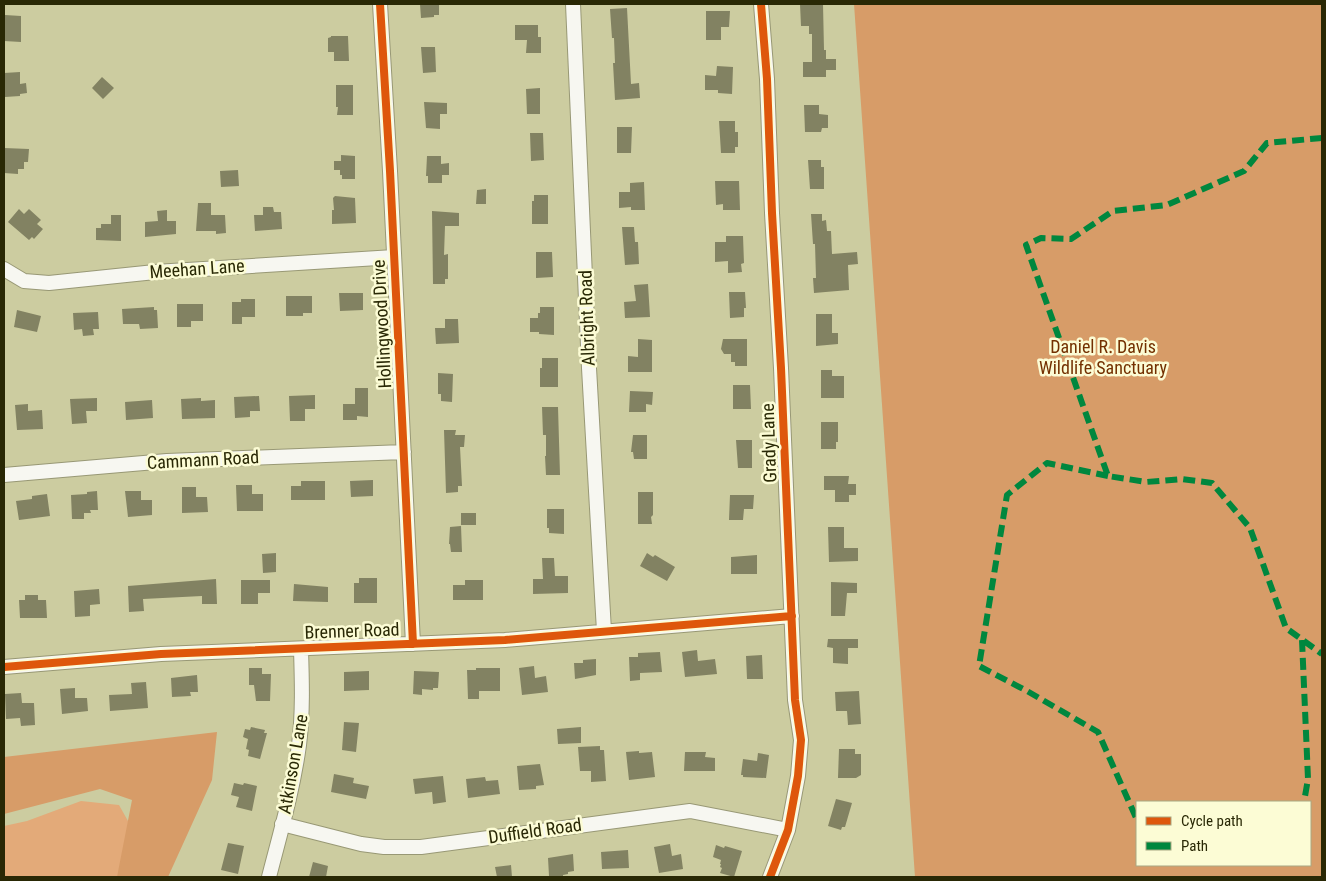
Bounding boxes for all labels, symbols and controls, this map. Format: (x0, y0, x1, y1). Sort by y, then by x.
street label: Meehan Lane (149, 255, 245, 282)
street label: Hollingwood Drive (368, 259, 395, 389)
street label: Albright Road (574, 270, 599, 366)
park label: Daniel R. Davis Wildlife Sanctuary (1039, 336, 1167, 378)
street label: Grady Lane (757, 403, 780, 483)
street label: Cammann Road (146, 446, 260, 473)
street label: Brenner Road (304, 618, 400, 643)
street label: Atkinson Lane (273, 712, 312, 815)
legend (1136, 801, 1311, 866)
text: Cycle path (1181, 812, 1243, 830)
street label: Duffield Road (487, 814, 583, 847)
text: Path (1181, 837, 1208, 855)

